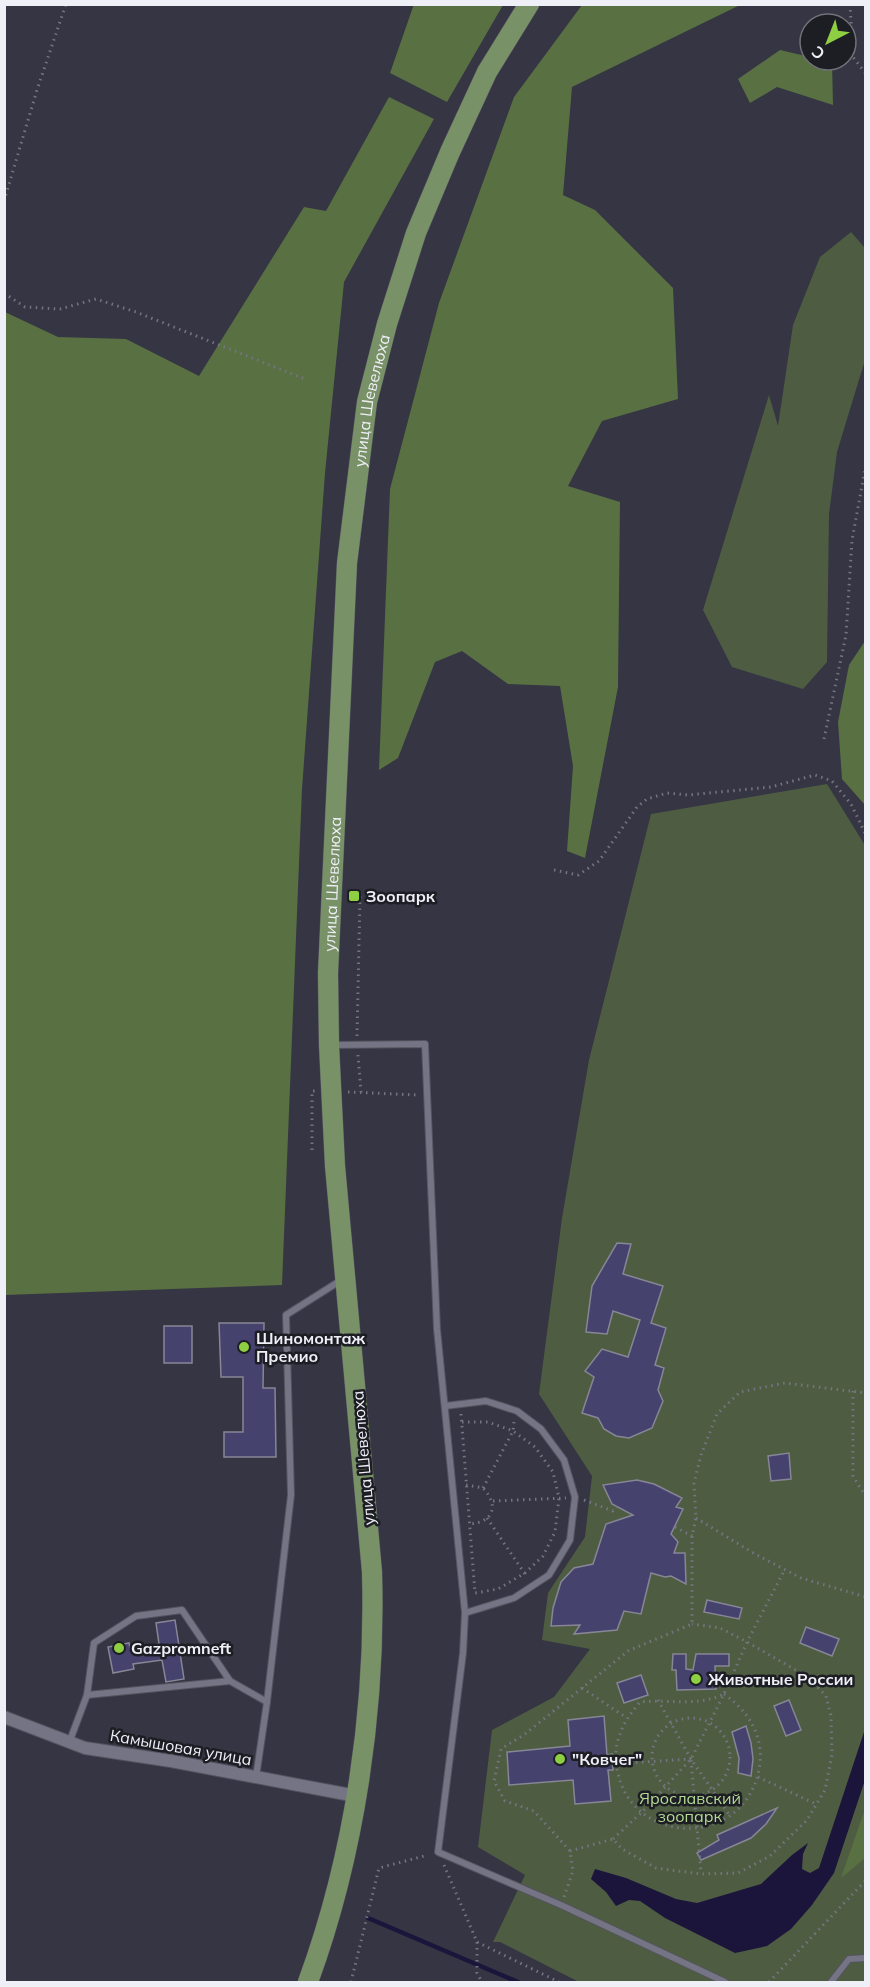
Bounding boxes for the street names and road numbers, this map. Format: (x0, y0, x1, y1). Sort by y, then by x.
street label: улица Шевелюха (349, 332, 394, 468)
street label: улица Шевелюха (319, 816, 345, 952)
street label: улица Шевелюха (347, 1390, 379, 1526)
street label: Камышовая улица (109, 1725, 253, 1769)

